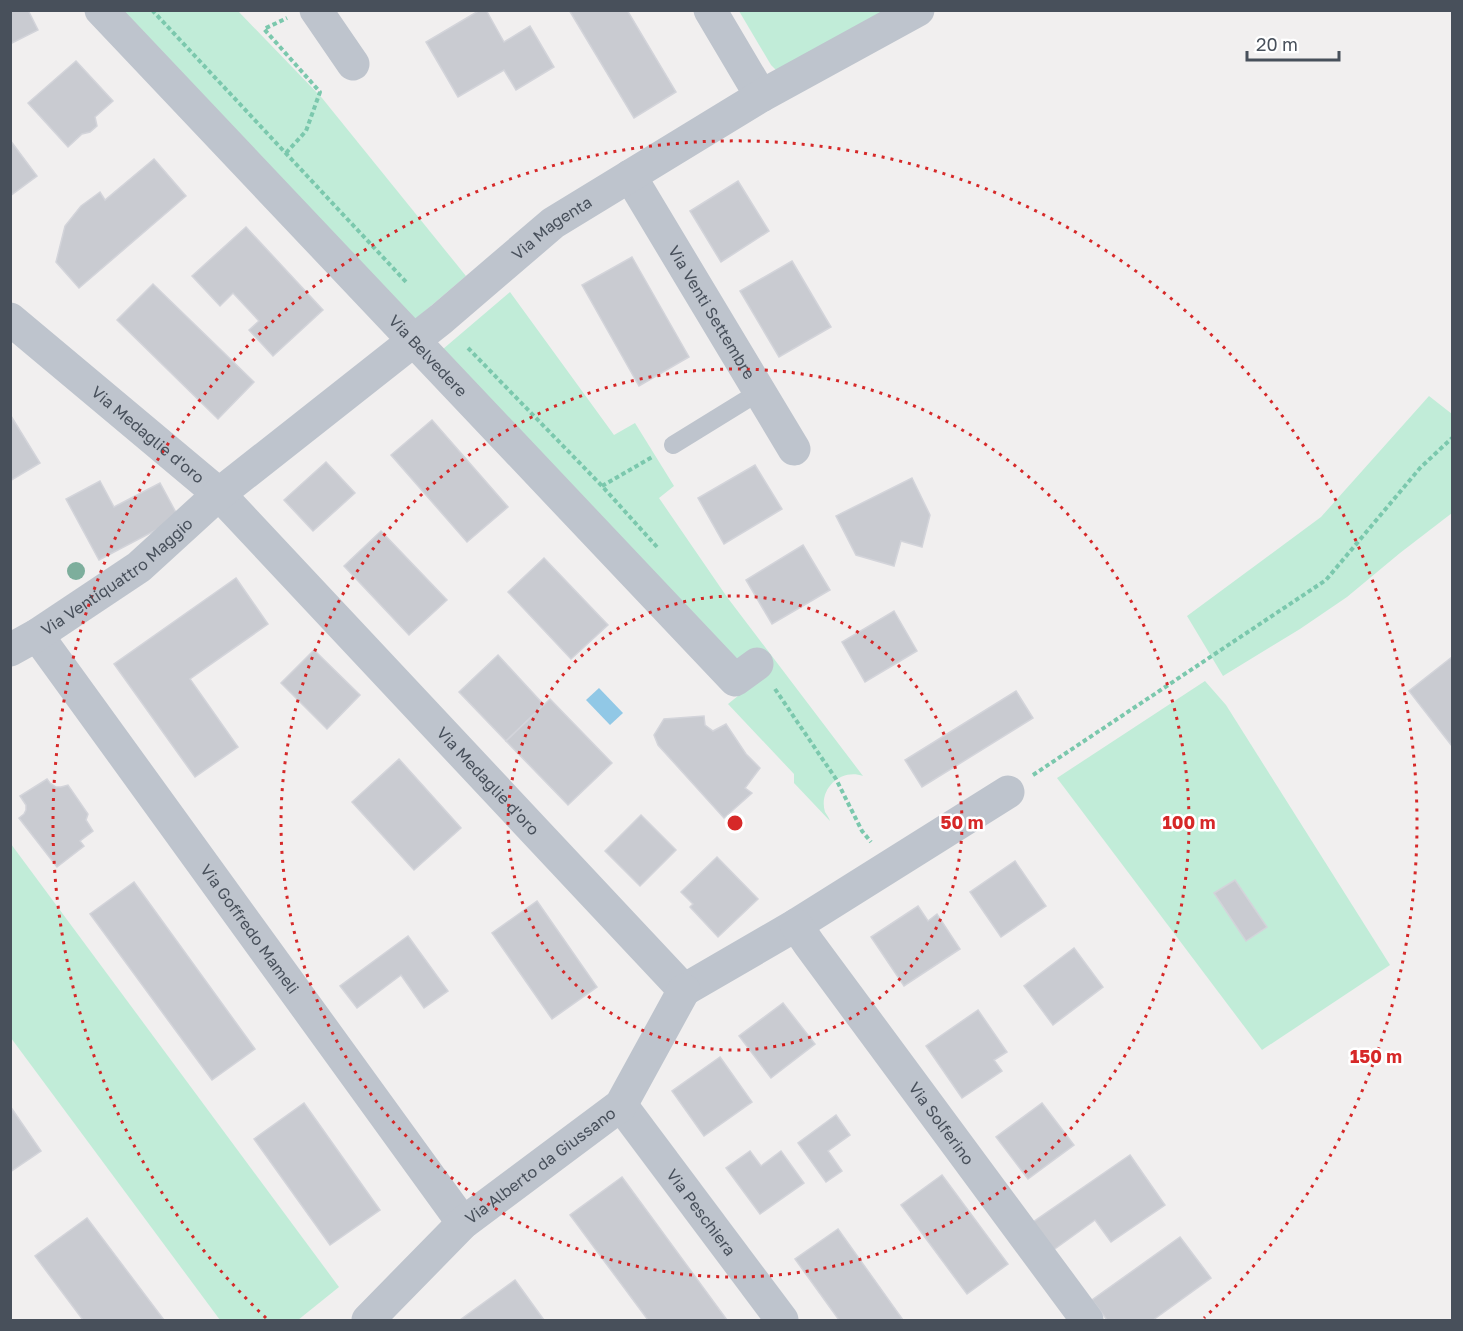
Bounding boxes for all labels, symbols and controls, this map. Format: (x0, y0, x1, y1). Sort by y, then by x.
scale bar (1247, 24, 1338, 62)
text: 20 m (1256, 33, 1298, 55)
street label: Via Magenta (507, 192, 595, 264)
street label: Via Venti Settembre (664, 242, 760, 383)
street label: Via Belvedere (385, 311, 472, 401)
street label: Via Medaglie d'oro (87, 382, 209, 488)
street label: Via Ventiquattro Maggio (37, 513, 197, 640)
street label: Via Medaglie d'oro (433, 723, 544, 839)
text: 50 m (941, 811, 983, 833)
text: 100 m (1163, 811, 1215, 833)
centre of rings (725, 813, 745, 833)
street label: Via Goffredo Mameli (196, 860, 304, 998)
text: 150 m (1350, 1045, 1402, 1067)
street label: Via Solferino (904, 1078, 979, 1169)
street label: Via Alberto da Giussano (461, 1103, 619, 1228)
street label: Via Peschiera (662, 1165, 740, 1260)

